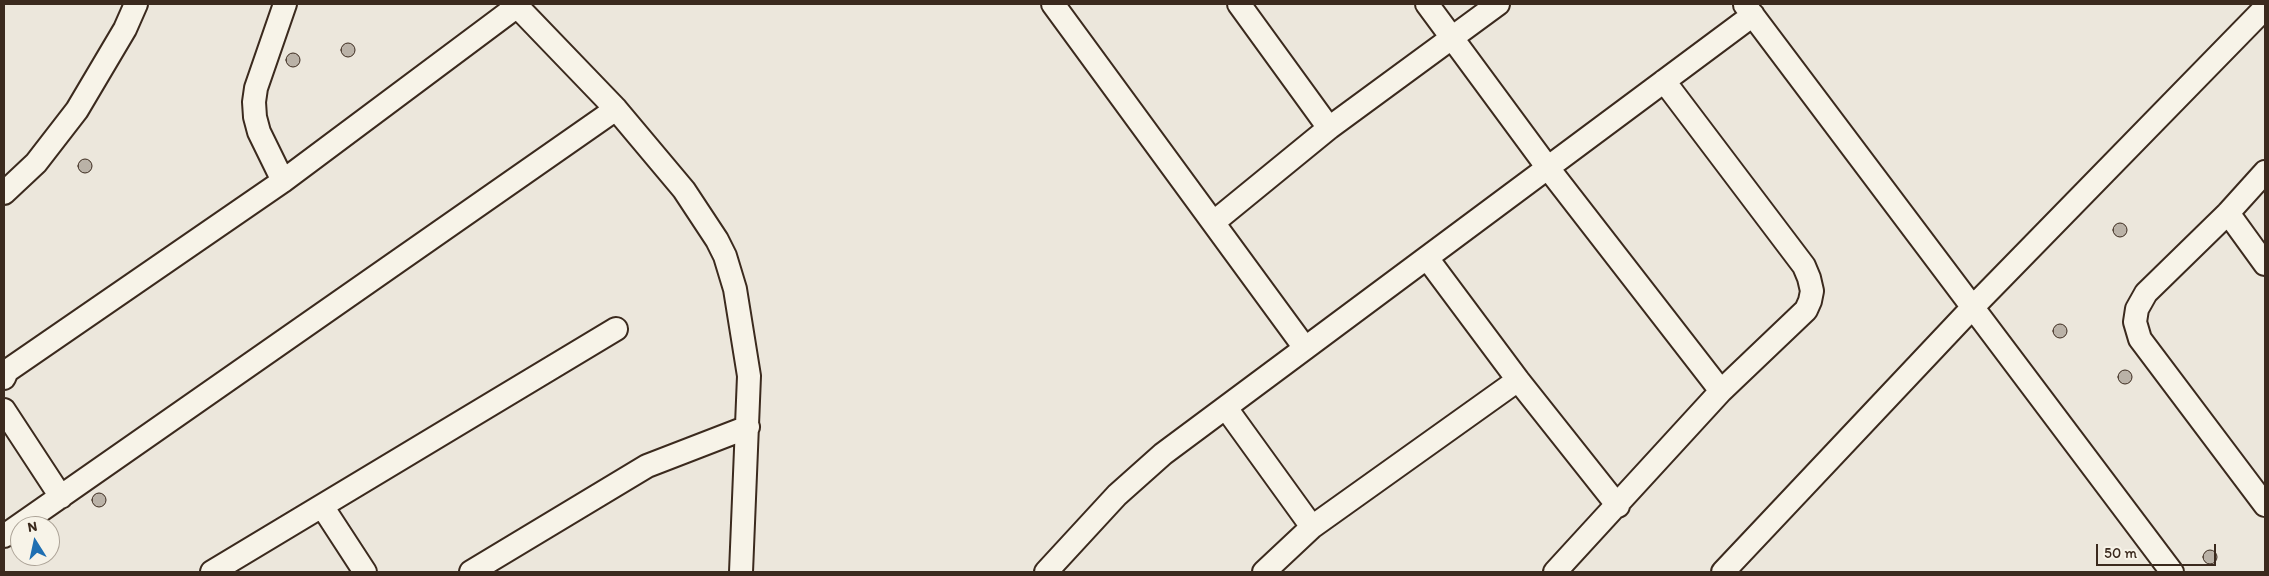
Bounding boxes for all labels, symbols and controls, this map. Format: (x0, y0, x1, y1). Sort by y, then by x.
north arrow (10, 516, 60, 566)
text: N (26, 518, 39, 536)
scale bar (2099, 534, 2219, 566)
text: 50 m (2104, 544, 2137, 562)

